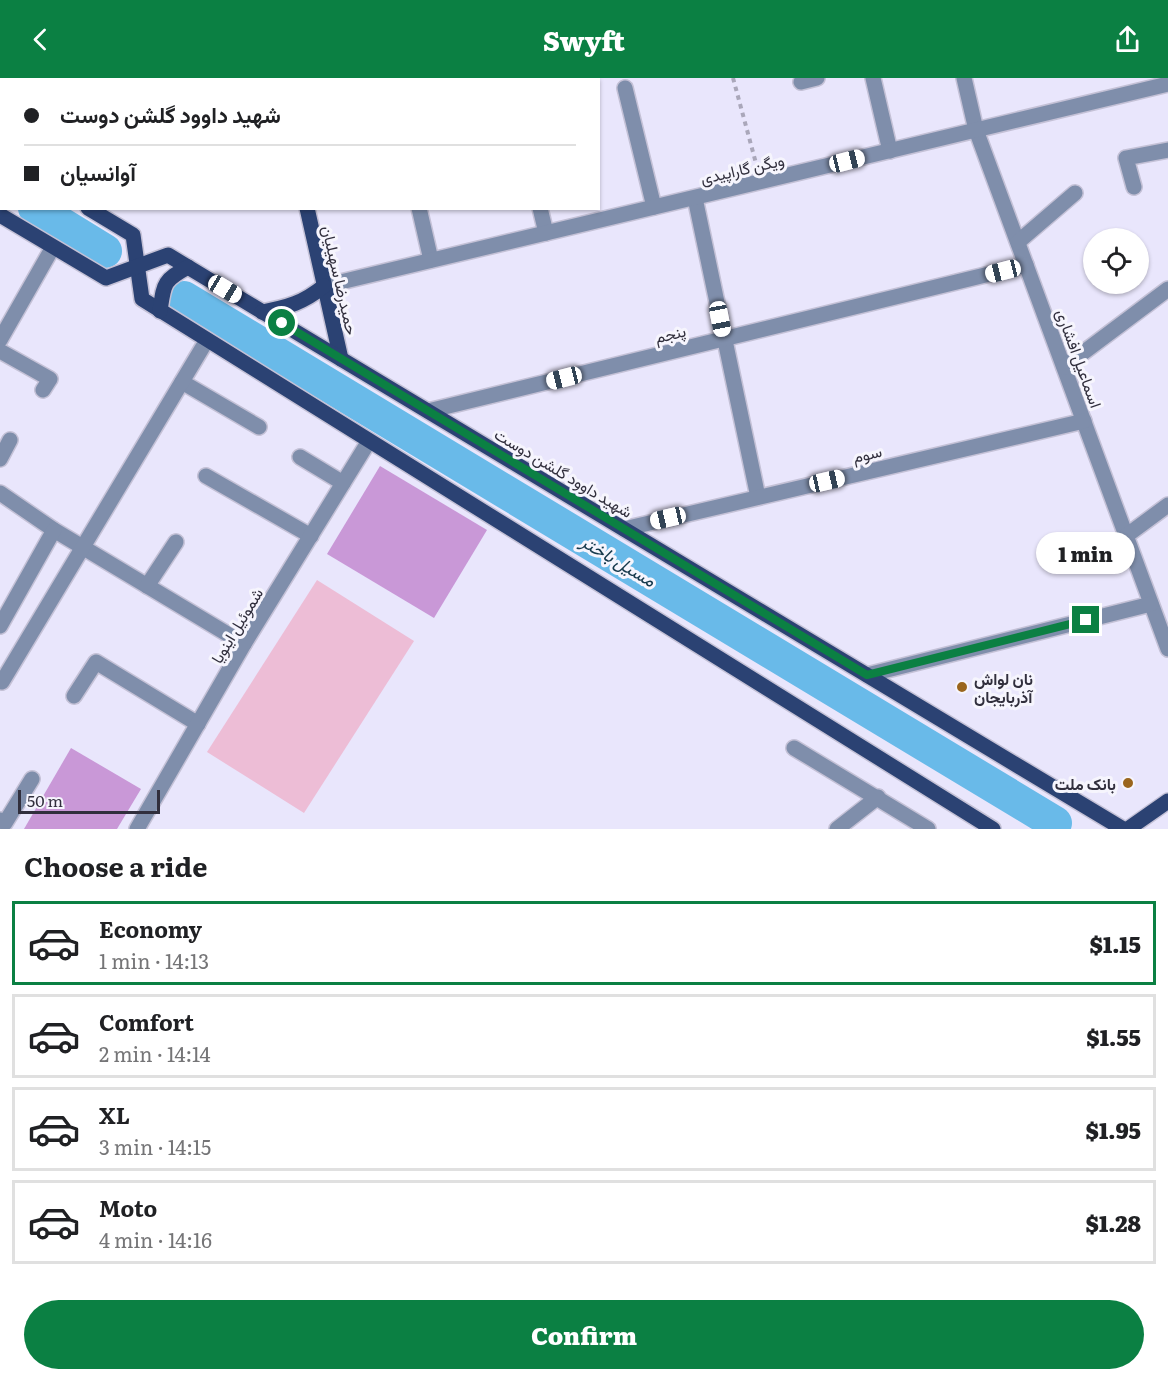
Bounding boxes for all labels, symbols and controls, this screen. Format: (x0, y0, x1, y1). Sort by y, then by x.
text: Swyft (543, 19, 625, 59)
icon: back (24, 23, 57, 56)
icon: share (1111, 23, 1144, 56)
text: شهید داوود گلشن دوست (60, 97, 281, 130)
street label: ویگن گاراپیدی (698, 147, 787, 190)
car (827, 148, 867, 174)
text: آوانسیان (60, 155, 136, 188)
street label: حمیدرضا سهیلیان (317, 223, 365, 337)
map controls (1083, 228, 1149, 294)
button: locate (1083, 228, 1149, 294)
car (983, 258, 1023, 284)
car (205, 272, 245, 306)
car (708, 300, 732, 338)
street label: اسماعیل افشاری (1051, 305, 1109, 411)
route start (268, 309, 295, 336)
street label: پنجم (652, 318, 688, 349)
car (544, 365, 584, 391)
street label: شهید داوود گلشن دوست (490, 421, 638, 523)
street label: سوم (850, 438, 884, 468)
car (807, 468, 847, 494)
car (648, 505, 688, 531)
water label: مسیل باختر (576, 527, 662, 593)
callout: 1 min (1036, 533, 1136, 575)
text: 1 min (1058, 538, 1113, 568)
street label: شموئیل اینویا (204, 583, 268, 667)
route end (1072, 606, 1099, 633)
place label: نان لواش آذربایجان (974, 666, 1034, 708)
marker: نان لواش آذربایجان (955, 680, 969, 694)
place label: بانک ملت (1055, 771, 1116, 795)
marker: بانک ملت (1121, 776, 1135, 790)
scale bar (18, 787, 160, 814)
text: 50 m (27, 788, 63, 812)
text: Choose a ride (24, 845, 207, 885)
text: Economy (99, 912, 202, 945)
icon: car (27, 916, 81, 970)
text: $1.15 (1089, 927, 1141, 960)
text: 1 min · 14:13 (99, 945, 209, 975)
text: Comfort (99, 1005, 194, 1038)
icon: car (27, 1009, 81, 1063)
text: $1.55 (1086, 1020, 1141, 1053)
text: 2 min · 14:14 (99, 1038, 210, 1068)
text: XL (99, 1098, 130, 1131)
icon: car (27, 1102, 81, 1156)
text: $1.95 (1086, 1113, 1141, 1146)
text: 3 min · 14:15 (99, 1131, 211, 1161)
text: Moto (99, 1191, 157, 1224)
icon: car (27, 1195, 81, 1249)
text: $1.28 (1085, 1206, 1141, 1239)
text: 4 min · 14:16 (99, 1224, 212, 1254)
button: Confirm (24, 1300, 1144, 1369)

